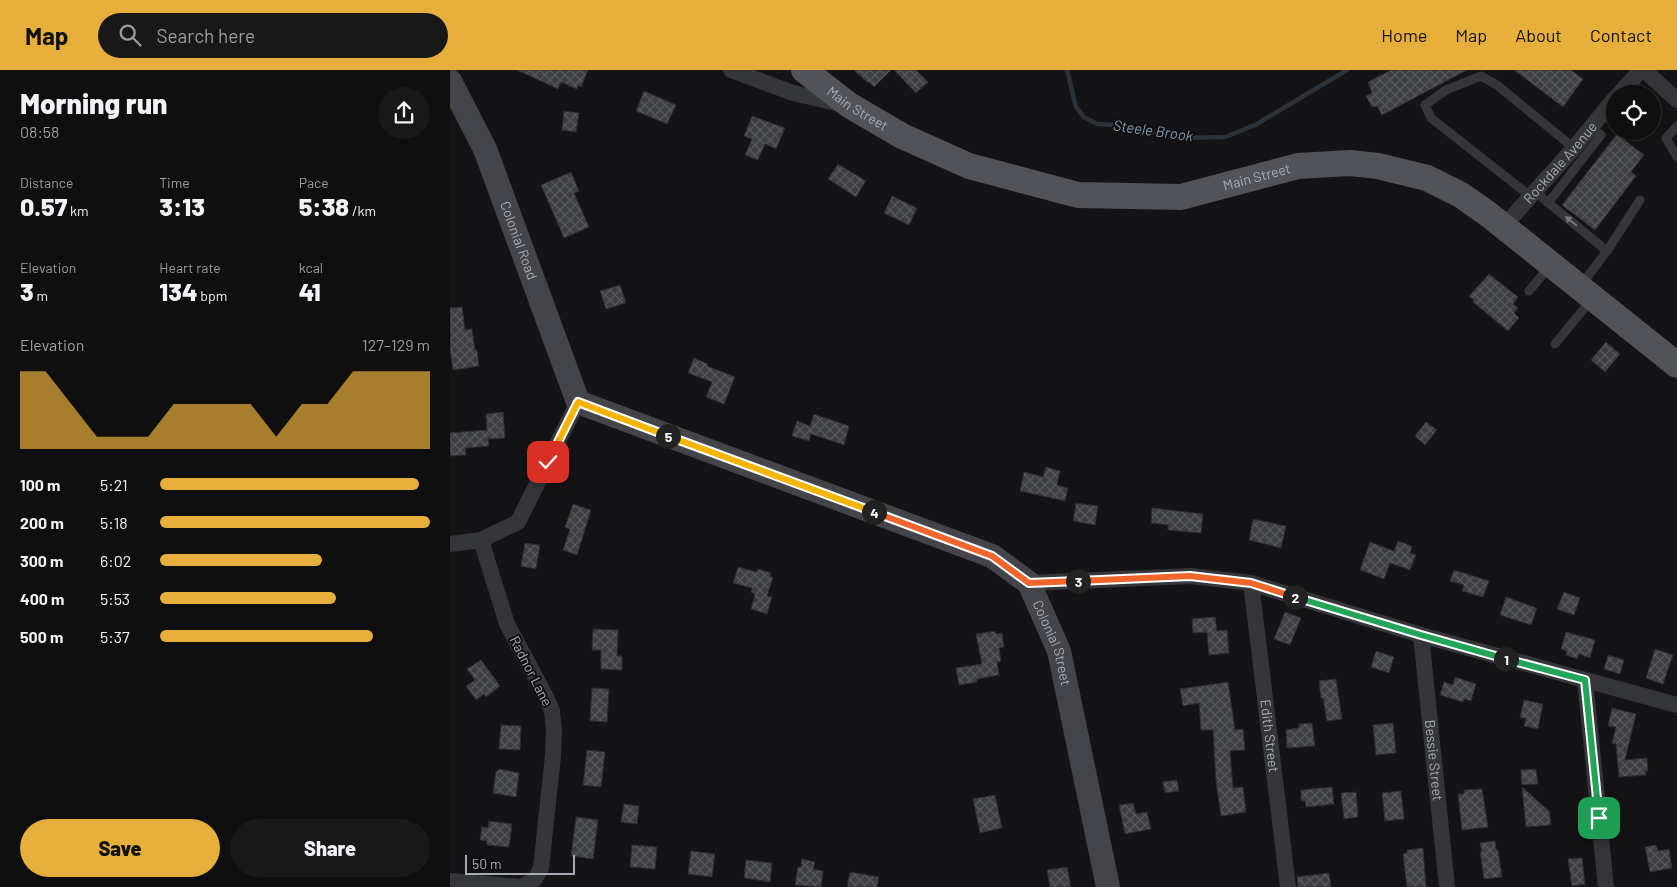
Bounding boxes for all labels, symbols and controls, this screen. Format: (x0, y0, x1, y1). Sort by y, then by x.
search box (98, 13, 448, 58)
text: Map (25, 21, 68, 50)
icon: search (116, 21, 144, 49)
text: Search here (156, 24, 255, 47)
text: Home (1381, 24, 1427, 46)
text: Map (1455, 24, 1487, 46)
text: About (1515, 24, 1562, 46)
text: Contact (1590, 24, 1652, 46)
street label: Main Street (824, 82, 891, 134)
map controls (1606, 85, 1661, 140)
button: locate (1606, 85, 1661, 140)
text: Morning run (20, 86, 168, 120)
button: share (378, 87, 430, 139)
water label: Steele Brook (1112, 115, 1195, 145)
street label: Rockdale Avenue (1519, 118, 1600, 207)
text: 08:58 (20, 122, 59, 141)
street label: Main Street (1221, 159, 1292, 194)
text: Distance (20, 174, 73, 191)
text: Time (159, 174, 190, 191)
text: Pace (299, 174, 329, 191)
text: 0.57 (20, 191, 67, 221)
text: 3:13 (159, 191, 205, 221)
text: 5:38 (299, 191, 349, 221)
street label: Colonial Road (497, 199, 541, 282)
text: km (67, 202, 89, 219)
text: /km (349, 202, 376, 219)
one-way arrow (1564, 216, 1577, 227)
text: Elevation (20, 259, 76, 276)
text: Heart rate (159, 259, 221, 276)
text: kcal (299, 259, 323, 276)
text: 3 (20, 276, 34, 306)
text: 134 (159, 276, 198, 306)
text: 41 (299, 276, 321, 306)
text: m (34, 287, 48, 304)
text: bpm (198, 287, 227, 304)
text: Elevation (20, 335, 84, 354)
text: 127–129 m (362, 335, 430, 354)
pin: 5 (656, 424, 680, 448)
text: 5 (665, 428, 672, 445)
pin (527, 441, 569, 483)
icon: check (534, 448, 562, 476)
text: 100 m (20, 475, 60, 494)
text: 5:21 (100, 475, 128, 494)
pin: 4 (862, 500, 886, 524)
text: 4 (870, 504, 879, 521)
text: 200 m (20, 513, 64, 532)
text: 5:18 (100, 513, 128, 532)
text: 300 m (20, 551, 63, 570)
text: 6:02 (100, 551, 131, 570)
pin: 3 (1066, 568, 1090, 594)
text: 3 (1075, 573, 1082, 590)
pin: 2 (1282, 584, 1308, 610)
text: 400 m (20, 589, 64, 608)
text: 5:53 (100, 589, 130, 608)
text: 2 (1292, 589, 1299, 606)
street label: Colonial Street (1030, 597, 1075, 687)
text: 500 m (20, 627, 63, 646)
text: 5:37 (100, 627, 129, 646)
street label: Radnor Lane (507, 633, 556, 709)
pin: 1 (1494, 646, 1518, 672)
text: 1 (1504, 651, 1509, 668)
street label: Edith Street (1257, 698, 1283, 773)
street label: Bessie Street (1422, 719, 1447, 802)
pin (1578, 797, 1620, 839)
icon: arrive (1585, 804, 1613, 832)
button: Save (20, 819, 220, 877)
button: Share (230, 819, 430, 877)
scale bar (465, 852, 575, 875)
text: 50 m (472, 855, 501, 872)

